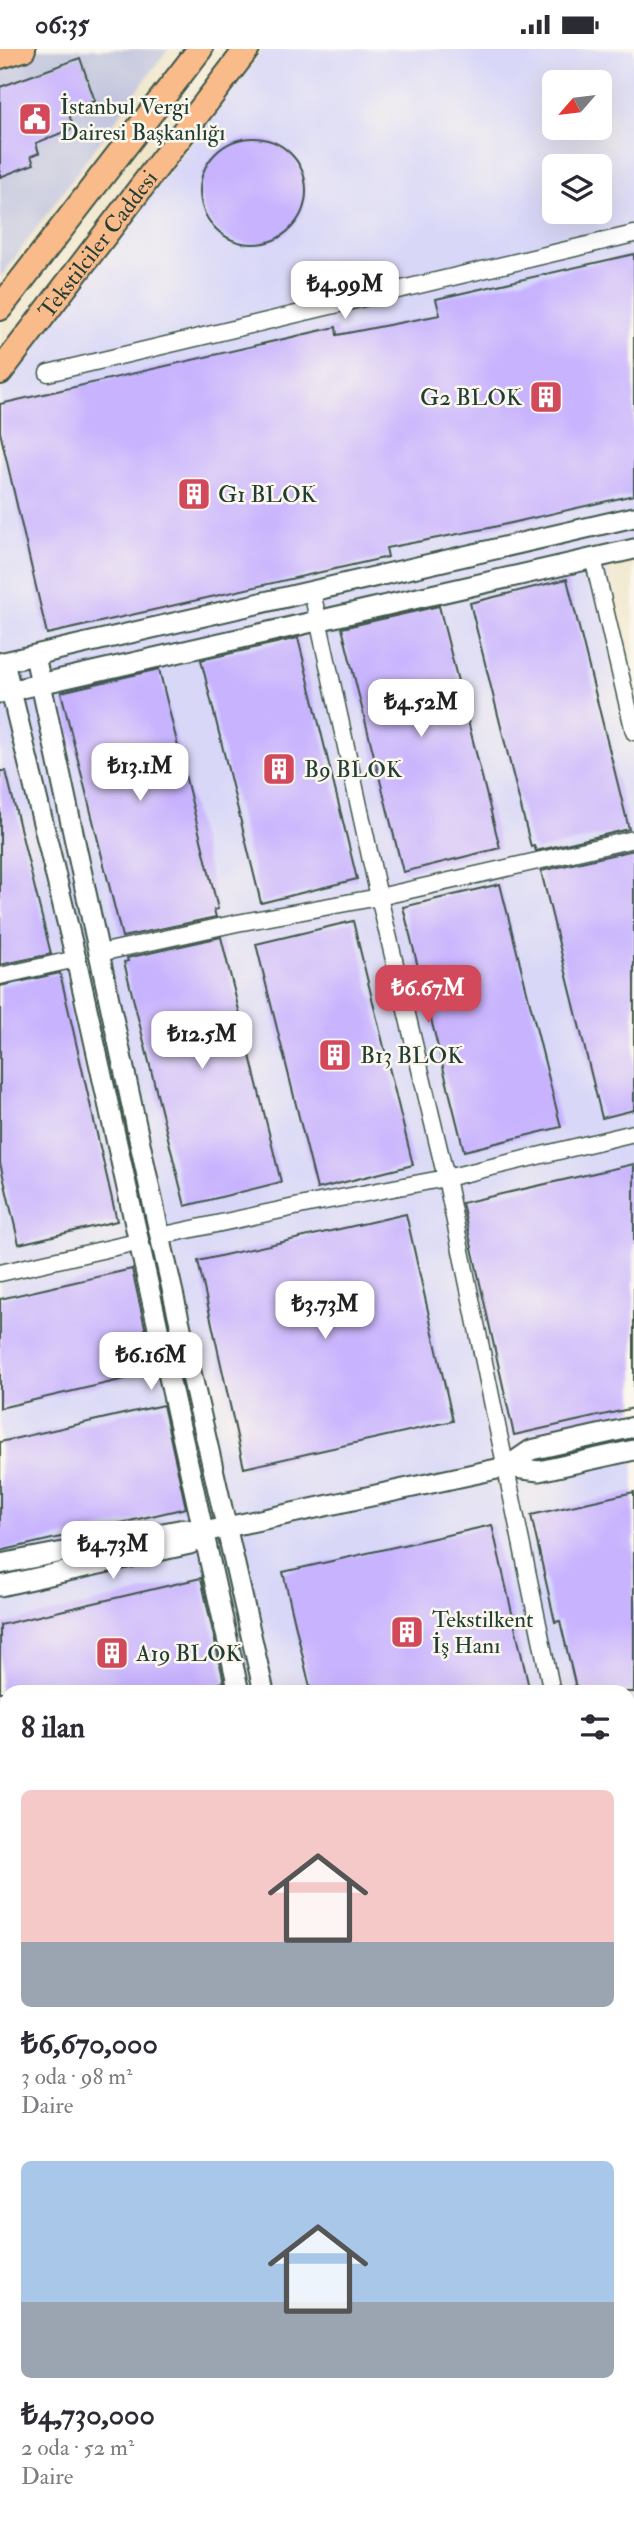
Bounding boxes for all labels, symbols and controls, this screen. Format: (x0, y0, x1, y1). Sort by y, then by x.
text: 06:35 (35, 9, 89, 41)
north arrow (542, 70, 612, 140)
map controls (542, 70, 612, 224)
place label: İstanbul Vergi Dairesi Başkanlığı (60, 92, 225, 147)
public building icon: İstanbul Vergi Dairesi Başkanlığı (16, 100, 54, 138)
button: layers (542, 154, 612, 224)
street label: Tekstilciler Caddesi (32, 164, 164, 324)
pin: ₺4.99M (288, 261, 402, 321)
text: ₺4.99M (307, 269, 383, 298)
building icon: G2 BLOK (527, 378, 565, 416)
place label: G2 BLOK (420, 383, 523, 412)
building icon: G1 BLOK (175, 475, 213, 513)
place label: G1 BLOK (218, 480, 318, 509)
pin: ₺4.52M (364, 679, 478, 739)
text: ₺4.52M (384, 687, 458, 716)
pin: ₺13.1M (83, 743, 197, 803)
building icon: B9 BLOK (260, 750, 298, 788)
text: ₺13.1M (107, 751, 173, 780)
place label: B9 BLOK (304, 755, 403, 784)
pin: ₺6.67M (371, 965, 485, 1025)
text: ₺6.67M (391, 973, 465, 1002)
pin: ₺12.5M (145, 1011, 259, 1071)
text: ₺12.5M (167, 1019, 237, 1048)
building icon: B13 BLOK (316, 1036, 354, 1074)
place label: B13 BLOK (360, 1041, 464, 1070)
pin: ₺3.73M (268, 1281, 382, 1341)
text: ₺3.73M (291, 1289, 359, 1318)
pin: ₺6.16M (94, 1333, 208, 1392)
text: ₺6.16M (115, 1340, 187, 1369)
pin: ₺4.73M (56, 1521, 170, 1581)
text: ₺4.73M (77, 1529, 149, 1558)
place label: Tekstilkent İş Hanı (432, 1605, 533, 1660)
building icon: Tekstilkent İş Hanı (388, 1613, 426, 1651)
building icon: A19 BLOK (93, 1634, 131, 1672)
place label: A19 BLOK (135, 1639, 243, 1668)
icon: filters (576, 1708, 614, 1746)
text: 8 ilan (21, 1709, 85, 1746)
icon: home (255, 1835, 381, 1961)
text: ₺6,670,000 (21, 2025, 158, 2062)
text: 3 oda · 98 m² (21, 2062, 132, 2091)
text: Daire (21, 2091, 73, 2120)
icon: home (255, 2206, 381, 2332)
text: ₺4,730,000 (21, 2396, 155, 2433)
text: 2 oda · 52 m² (21, 2433, 134, 2462)
text: Daire (21, 2462, 73, 2491)

